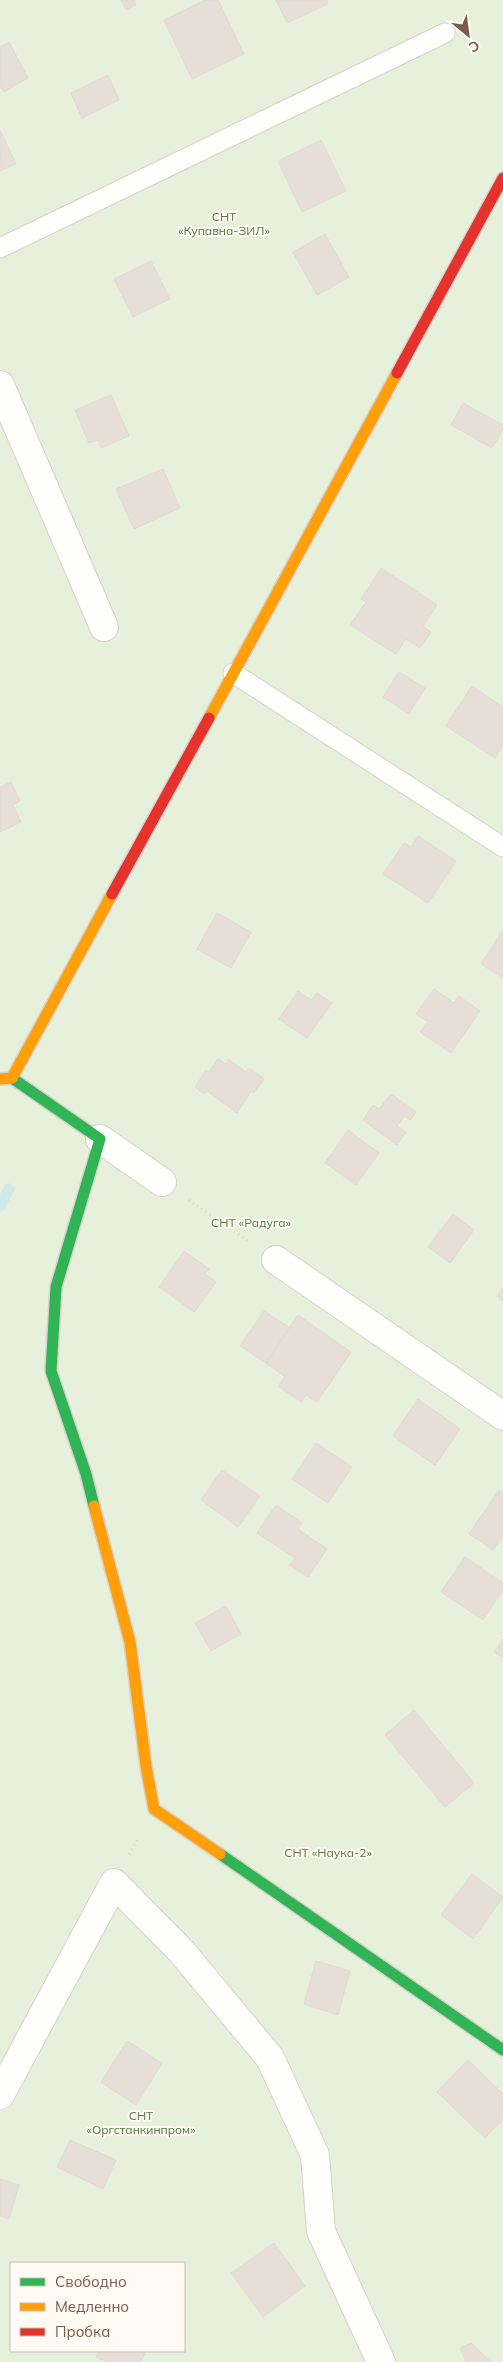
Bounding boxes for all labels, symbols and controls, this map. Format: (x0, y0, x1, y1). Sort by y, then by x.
north arrow (443, 10, 493, 60)
text: С (466, 36, 483, 57)
park label: СНТ «Купавна-ЗИЛ» (178, 209, 270, 238)
park label: СНТ «Радуга» (211, 1215, 292, 1230)
park label: СНТ «Наука-2» (284, 1845, 372, 1860)
park label: СНТ «Оргстанкинпром» (87, 2108, 196, 2137)
legend (10, 2262, 185, 2352)
text: Свободно (55, 2272, 127, 2291)
text: Медленно (55, 2297, 129, 2316)
text: Пробка (55, 2322, 110, 2341)

